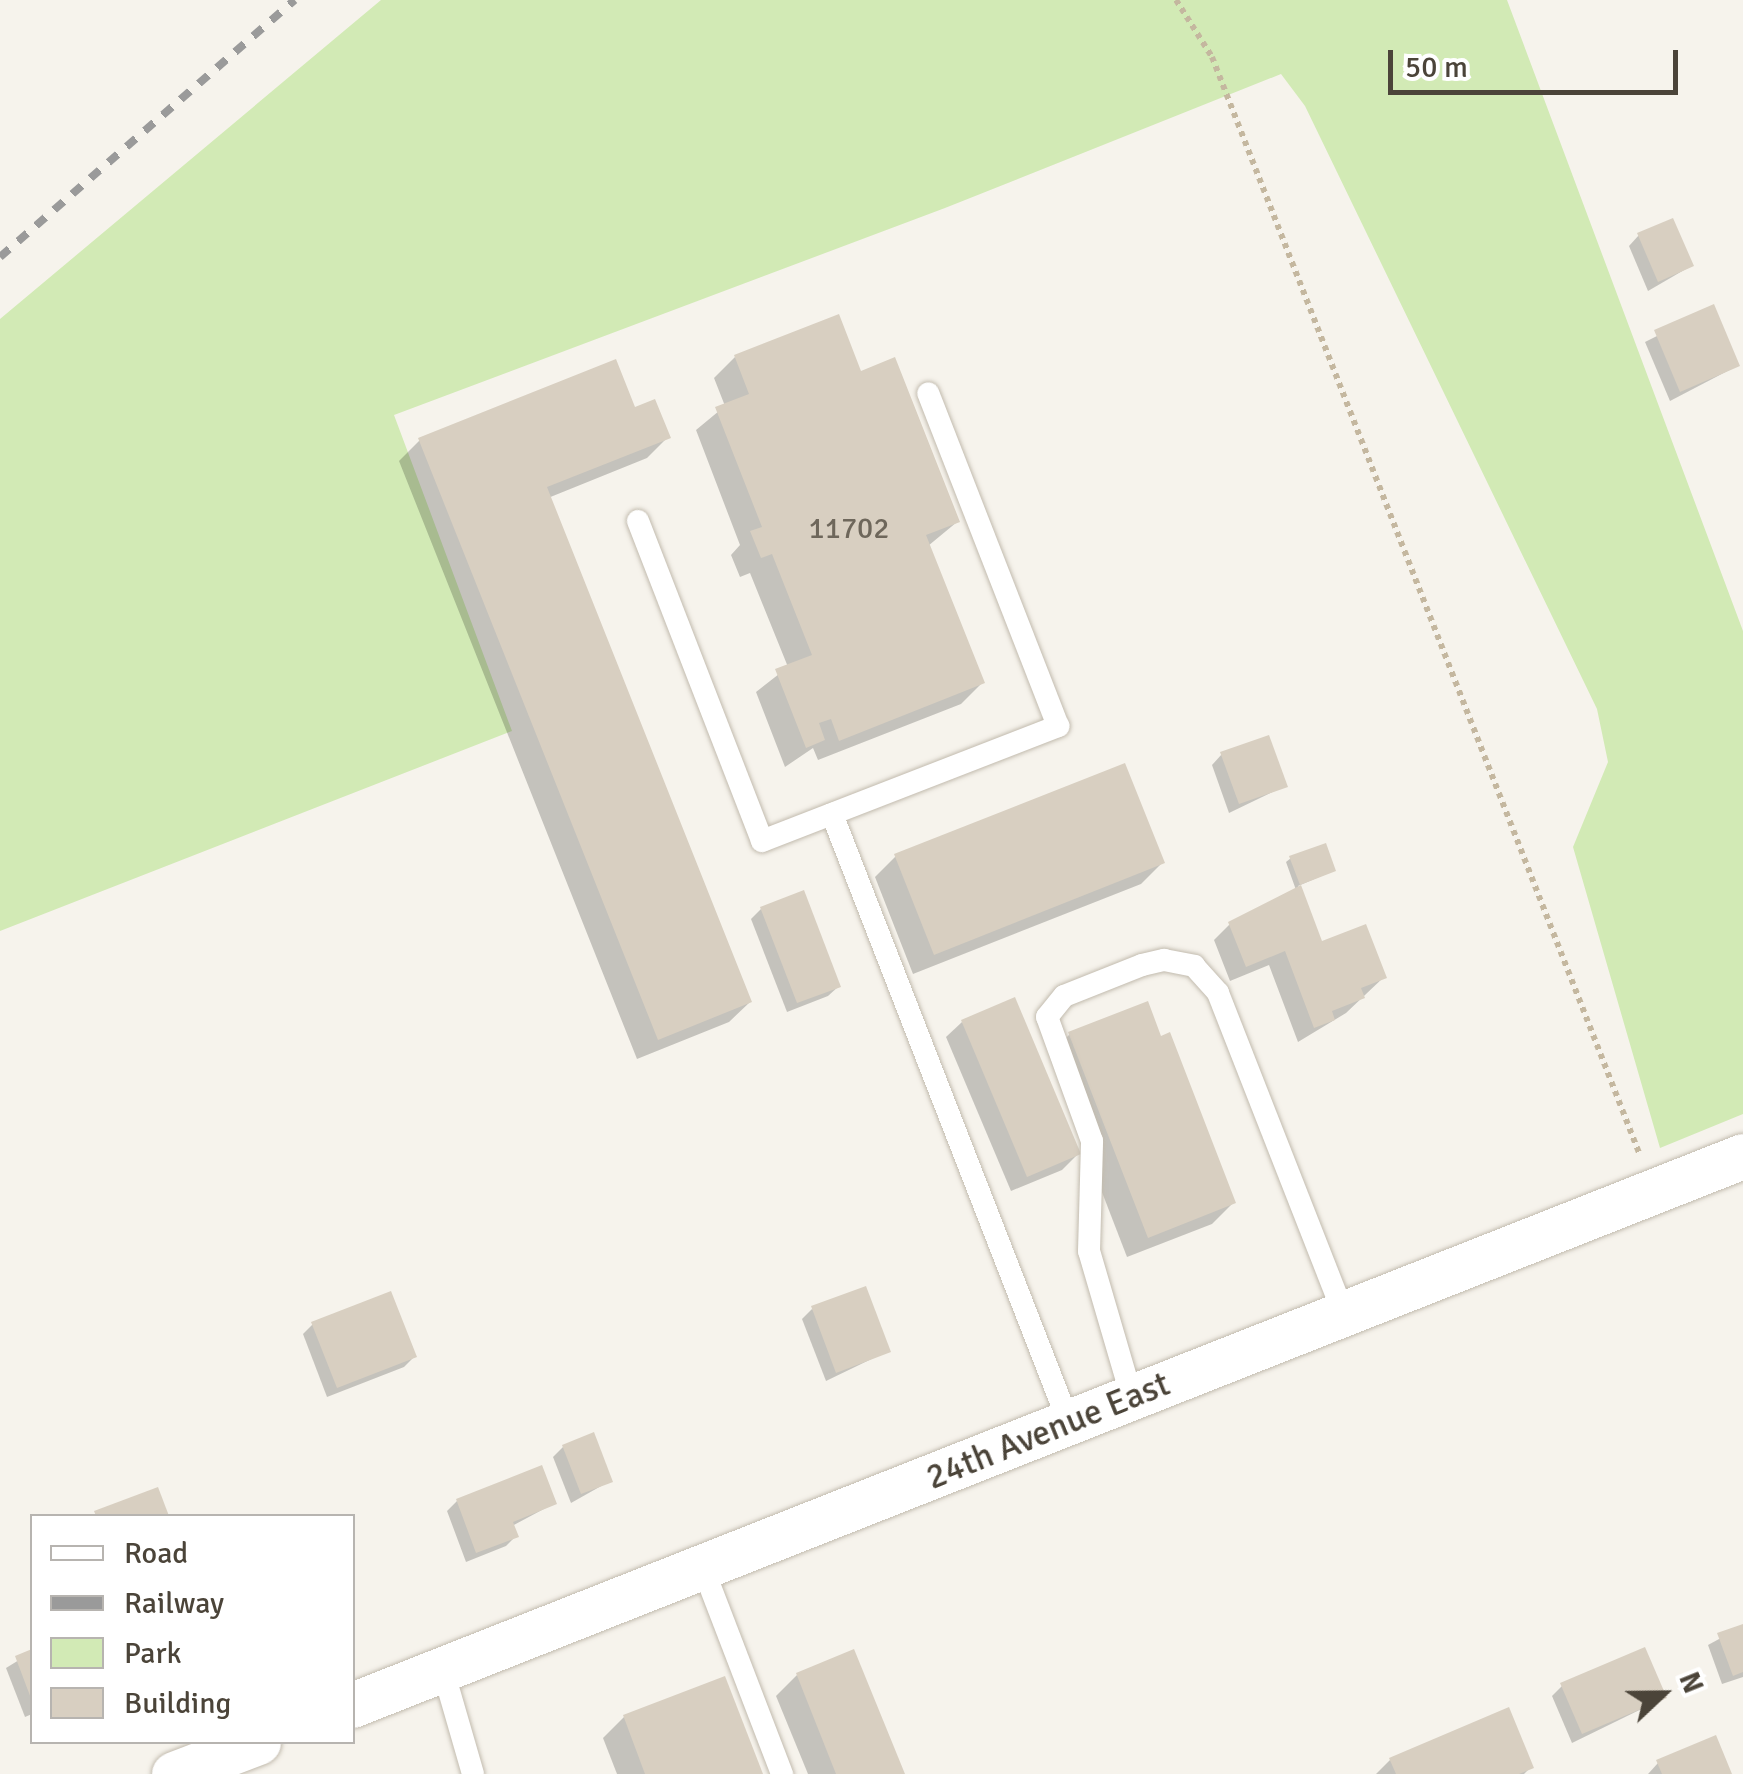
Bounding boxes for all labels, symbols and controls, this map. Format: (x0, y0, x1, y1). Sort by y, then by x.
scale bar (1393, 30, 1683, 92)
text: 50 m (1405, 49, 1468, 86)
house number: 11702 (809, 511, 889, 547)
street label: 24th Avenue East (920, 1363, 1176, 1499)
legend (30, 1514, 355, 1744)
text: Road (124, 1535, 188, 1572)
text: Railway (124, 1585, 224, 1622)
text: Park (124, 1635, 182, 1672)
north arrow (1613, 1644, 1713, 1744)
text: N (1671, 1667, 1710, 1698)
text: Building (124, 1685, 231, 1722)

